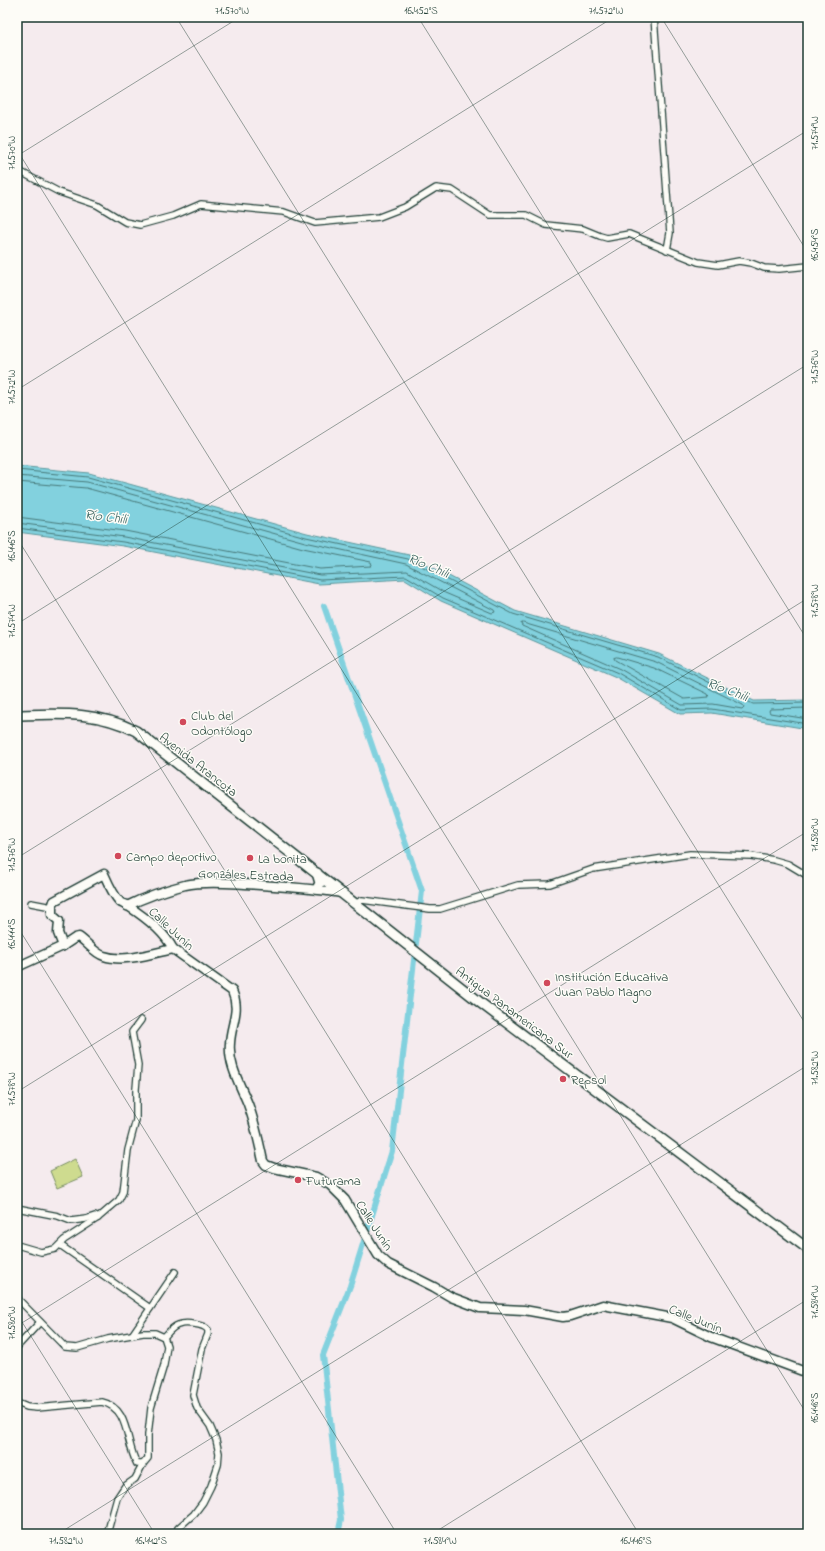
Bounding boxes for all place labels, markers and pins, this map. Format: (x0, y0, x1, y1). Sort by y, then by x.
place label: Club del Odontólogo (191, 707, 253, 742)
marker: Club del Odontólogo (178, 717, 188, 727)
place label: Campo deportivo (126, 848, 217, 867)
place label: La bonita (258, 850, 307, 869)
marker: Campo deportivo (113, 851, 123, 861)
marker: La bonita (245, 853, 255, 863)
place label: Institución Educativa Juan Pablo Magno (555, 968, 668, 1003)
marker: Institución Educativa Juan Pablo Magno (542, 978, 552, 988)
place label: Repsol (571, 1071, 606, 1090)
marker: Repsol (558, 1074, 568, 1084)
place label: Futurama (305, 1172, 361, 1191)
marker: Futurama (293, 1175, 303, 1185)

